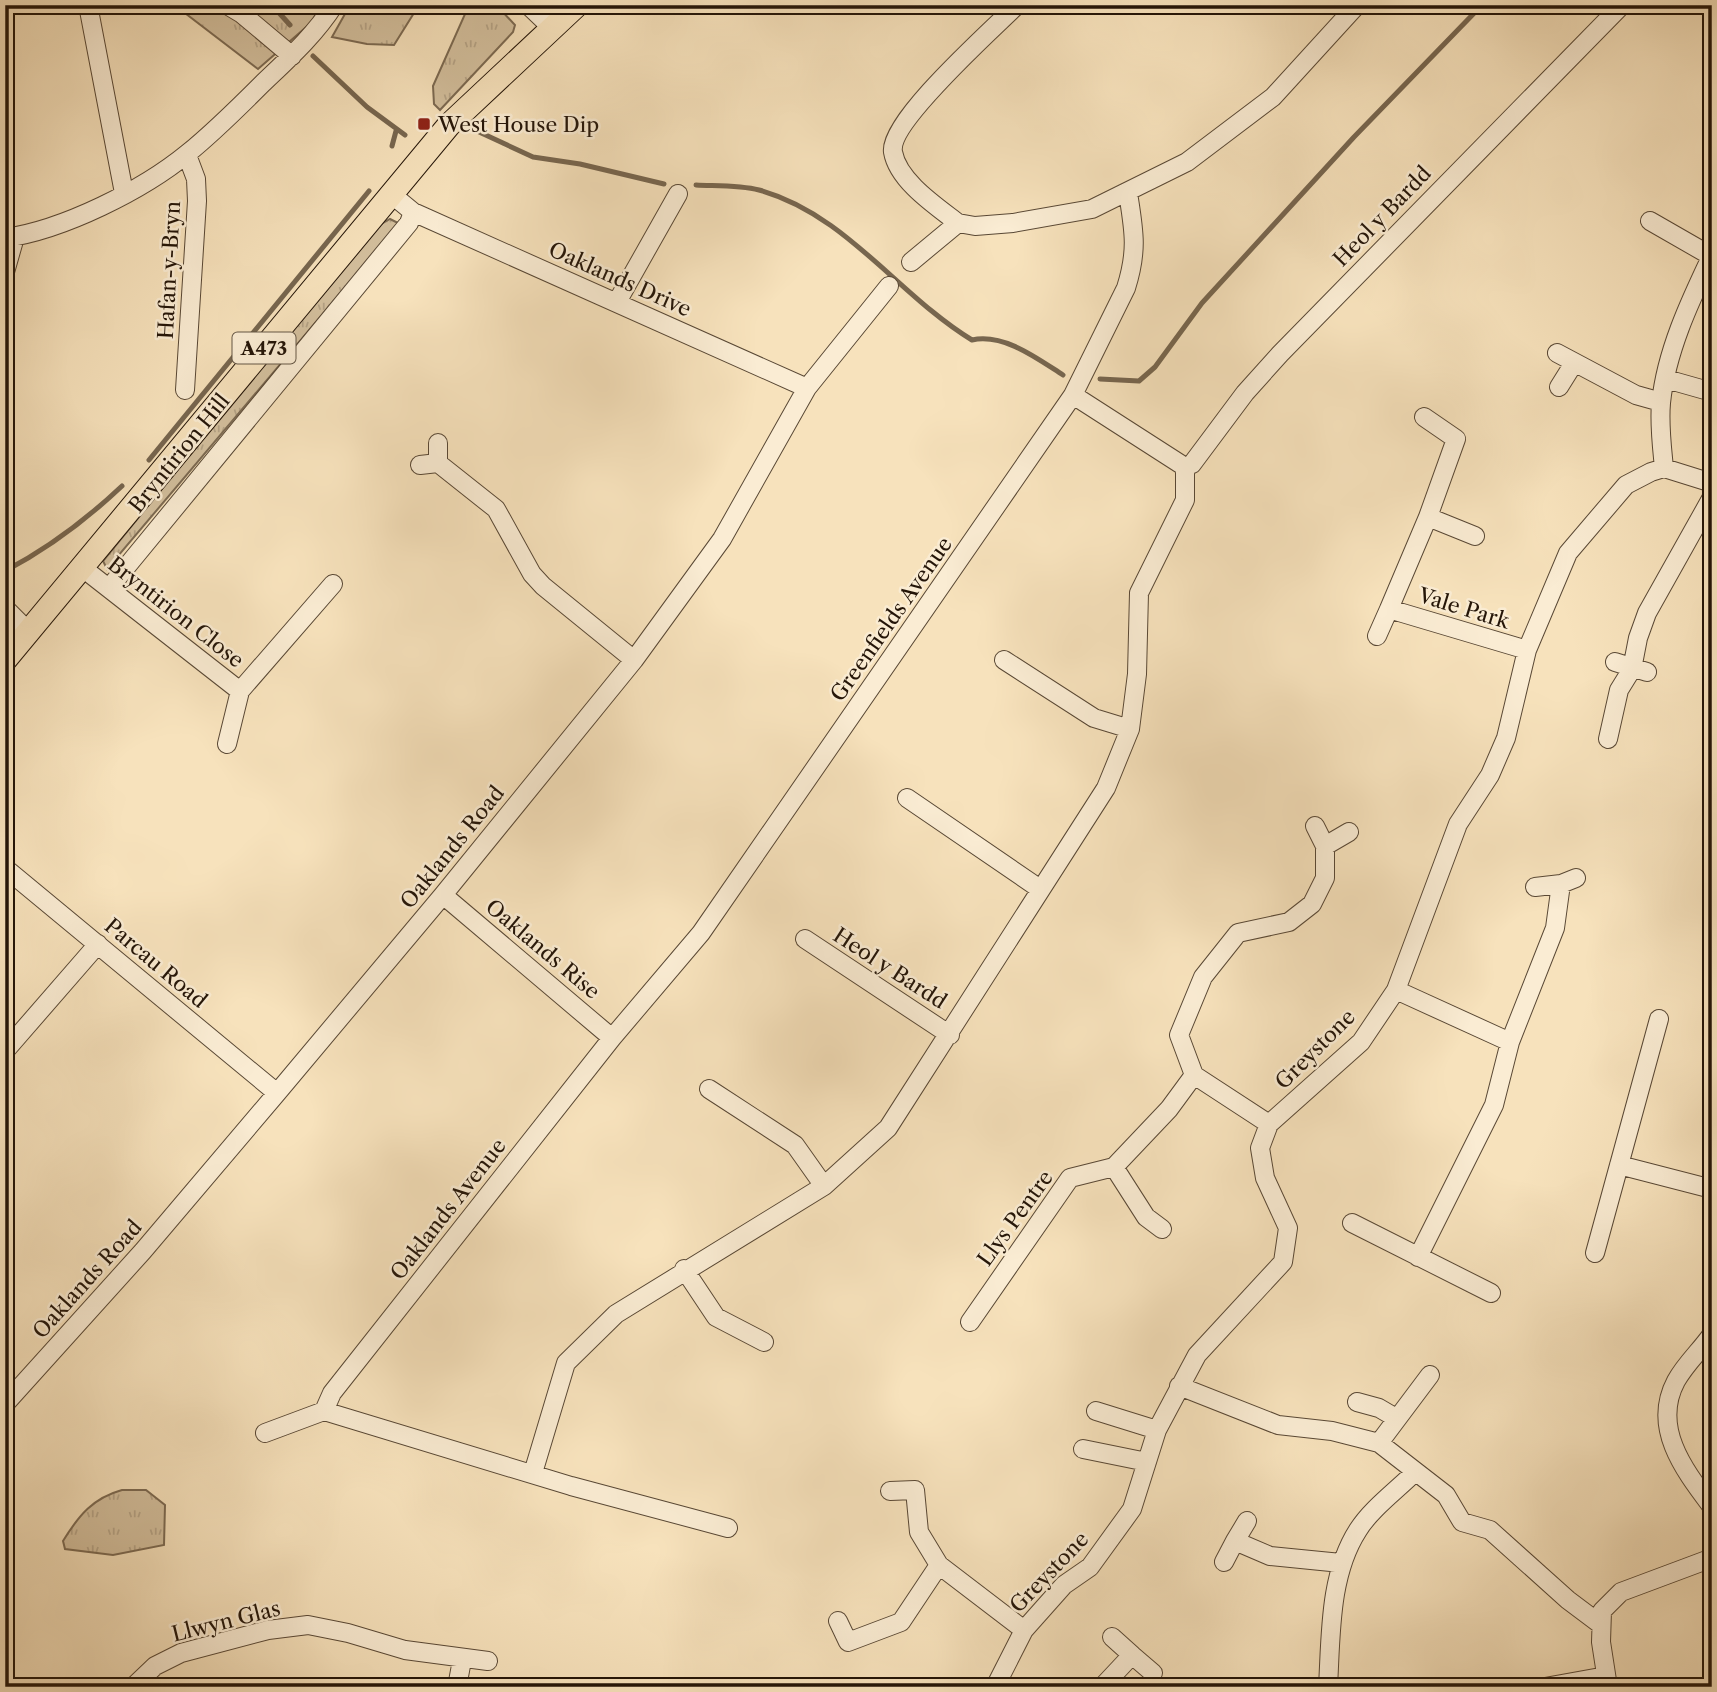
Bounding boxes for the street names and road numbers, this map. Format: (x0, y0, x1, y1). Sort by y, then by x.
street label: Heol y Bardd (1328, 160, 1436, 271)
street label: Hafan-y-Bryn (153, 200, 185, 340)
street label: Oaklands Drive (545, 236, 695, 322)
road number: A473 (232, 332, 296, 364)
street label: Bryntirion Hill (123, 388, 235, 518)
street label: Greenfields Avenue (825, 532, 957, 706)
street label: Bryntirion Close (103, 551, 249, 673)
street label: Vale Park (1415, 582, 1513, 634)
street label: Oaklands Road (395, 780, 509, 913)
street label: Oaklands Rise (481, 894, 605, 1004)
street label: Parcau Road (100, 913, 212, 1013)
street label: Heol y Bardd (829, 922, 951, 1014)
street label: Greystone (1270, 1004, 1360, 1094)
street label: Oaklands Avenue (385, 1133, 511, 1285)
street label: Llys Pentre (972, 1165, 1058, 1271)
street label: Oaklands Road (27, 1215, 147, 1343)
street label: Greystone (1004, 1527, 1094, 1617)
street label: Llwyn Glas (169, 1595, 283, 1647)

